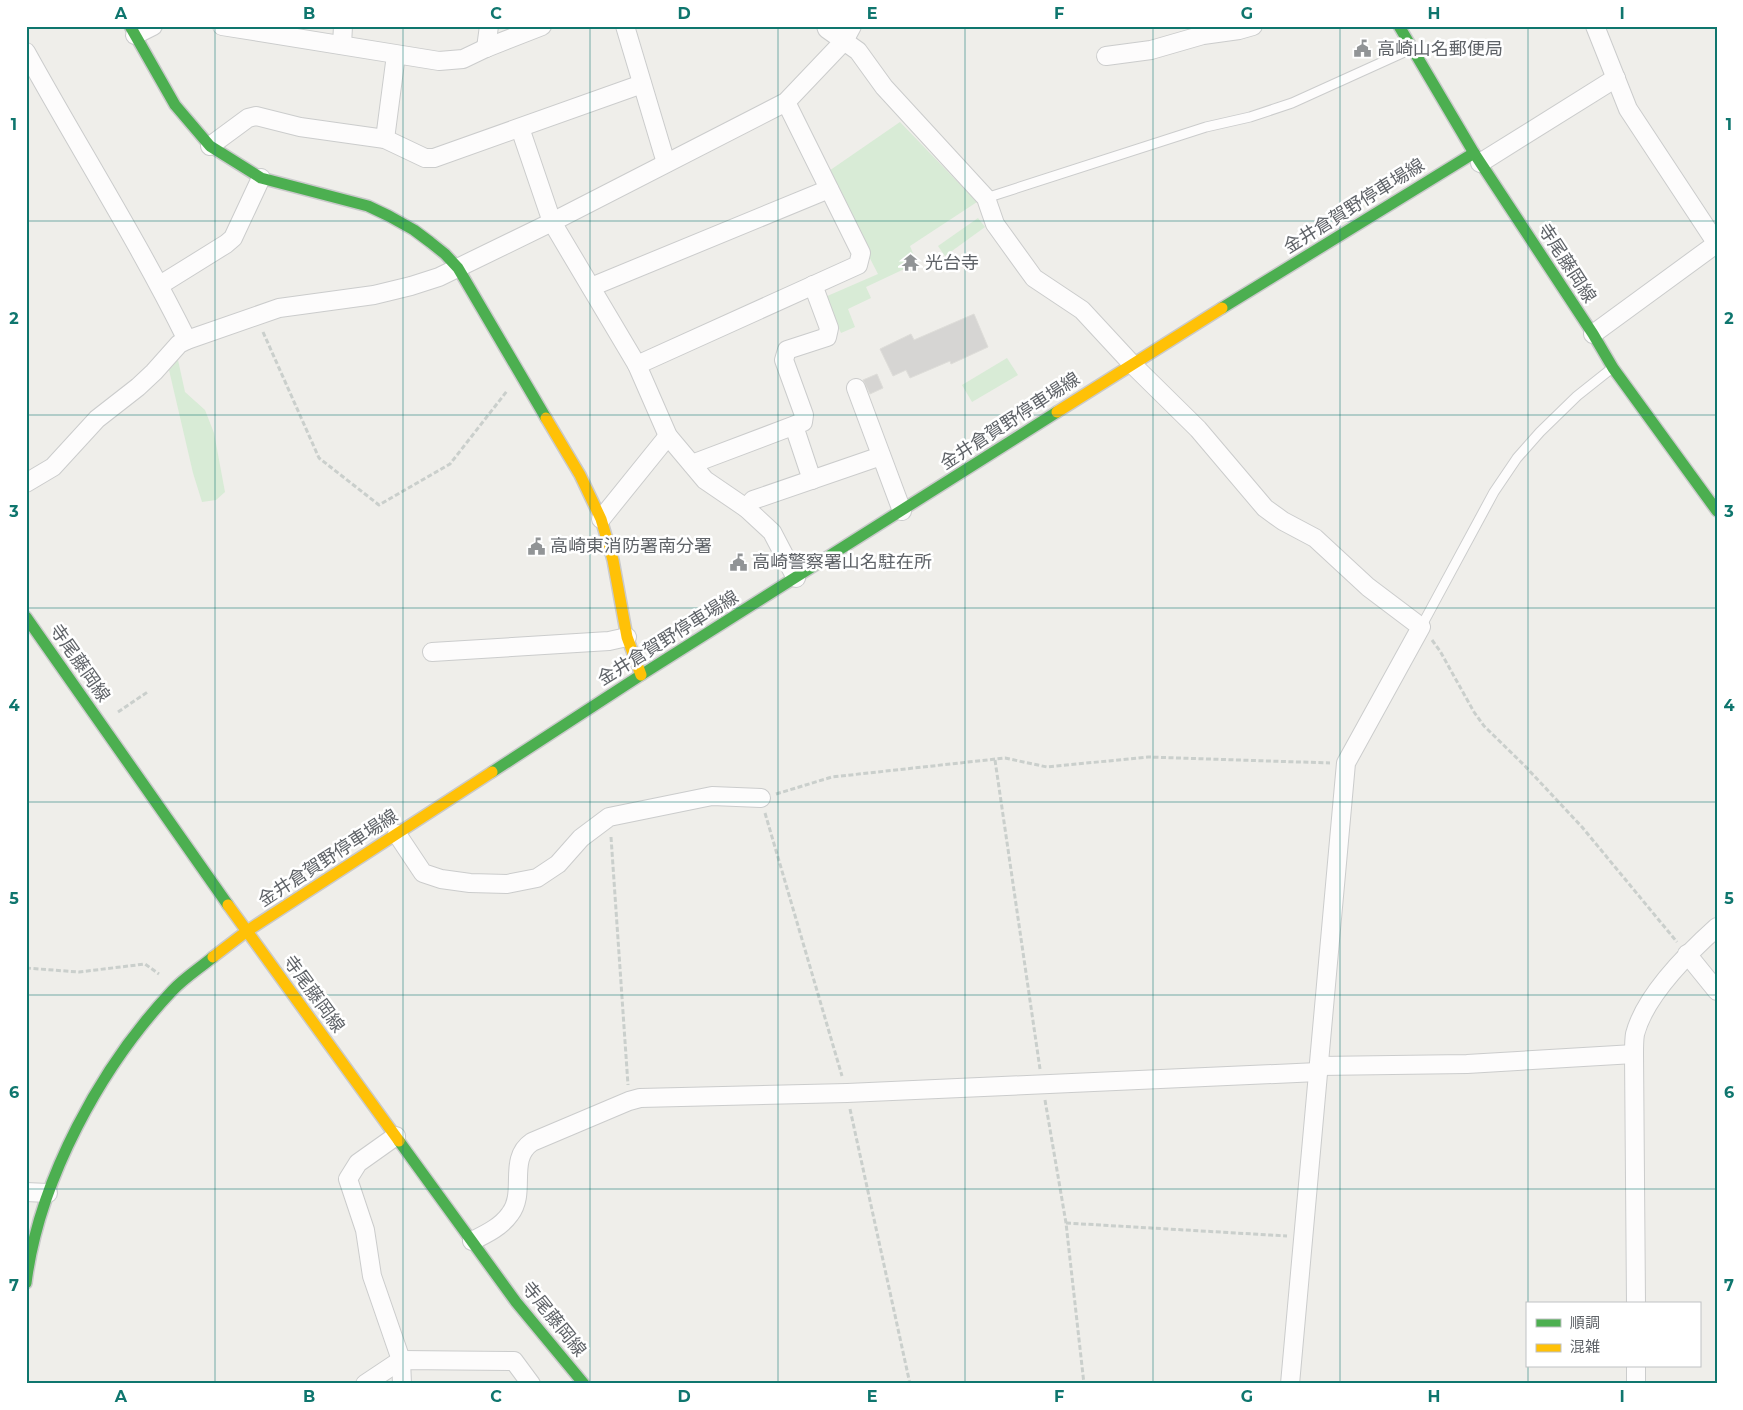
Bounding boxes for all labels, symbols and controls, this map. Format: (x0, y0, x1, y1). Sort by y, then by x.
text: A (114, 4, 128, 23)
text: B (303, 4, 315, 23)
text: C (490, 4, 502, 23)
text: D (677, 4, 691, 23)
text: E (867, 4, 877, 23)
text: F (1054, 4, 1064, 23)
text: G (1241, 4, 1253, 23)
text: H (1428, 4, 1440, 23)
text: I (1619, 4, 1625, 23)
place label: 高崎山名郵便局 (1377, 38, 1503, 60)
public building icon: 高崎山名郵便局 (1353, 39, 1373, 59)
text: 1 (11, 115, 17, 134)
text: 1 (1726, 115, 1732, 134)
street label: 金井倉賀野停車場線 (1279, 154, 1429, 258)
street label: 寺尾藤岡線 (1533, 219, 1601, 307)
place label: 光台寺 (925, 252, 979, 274)
temple icon: 光台寺 (901, 253, 921, 273)
text: 2 (9, 309, 19, 328)
text: 2 (1724, 309, 1734, 328)
street label: 金井倉賀野停車場線 (936, 368, 1084, 474)
text: 3 (8, 502, 19, 521)
text: 3 (1723, 502, 1734, 521)
place label: 高崎東消防署南分署 (550, 535, 712, 557)
public building icon: 高崎東消防署南分署 (526, 536, 546, 556)
place label: 高崎警察署山名駐在所 (752, 551, 932, 573)
public building icon: 高崎警察署山名駐在所 (728, 552, 748, 572)
street label: 金井倉賀野停車場線 (593, 586, 743, 690)
street label: 寺尾藤岡線 (45, 620, 115, 706)
text: 4 (8, 696, 20, 715)
text: 4 (1723, 696, 1735, 715)
street label: 金井倉賀野停車場線 (254, 805, 402, 911)
text: 5 (9, 889, 19, 908)
text: 5 (1724, 889, 1734, 908)
street label: 寺尾藤岡線 (279, 951, 349, 1037)
text: 6 (9, 1083, 19, 1102)
text: 6 (1724, 1083, 1734, 1102)
text: 7 (9, 1276, 19, 1295)
text: 7 (1724, 1276, 1734, 1295)
street label: 寺尾藤岡線 (517, 1277, 591, 1361)
legend (1526, 1302, 1700, 1368)
text: 順調 (1570, 1313, 1600, 1332)
text: 混雑 (1570, 1337, 1600, 1356)
text: A (114, 1387, 128, 1406)
text: B (303, 1387, 315, 1406)
text: C (490, 1387, 502, 1406)
text: D (677, 1387, 691, 1406)
text: E (867, 1387, 877, 1406)
text: F (1054, 1387, 1064, 1406)
text: G (1241, 1387, 1253, 1406)
text: H (1428, 1387, 1440, 1406)
text: I (1619, 1387, 1625, 1406)

